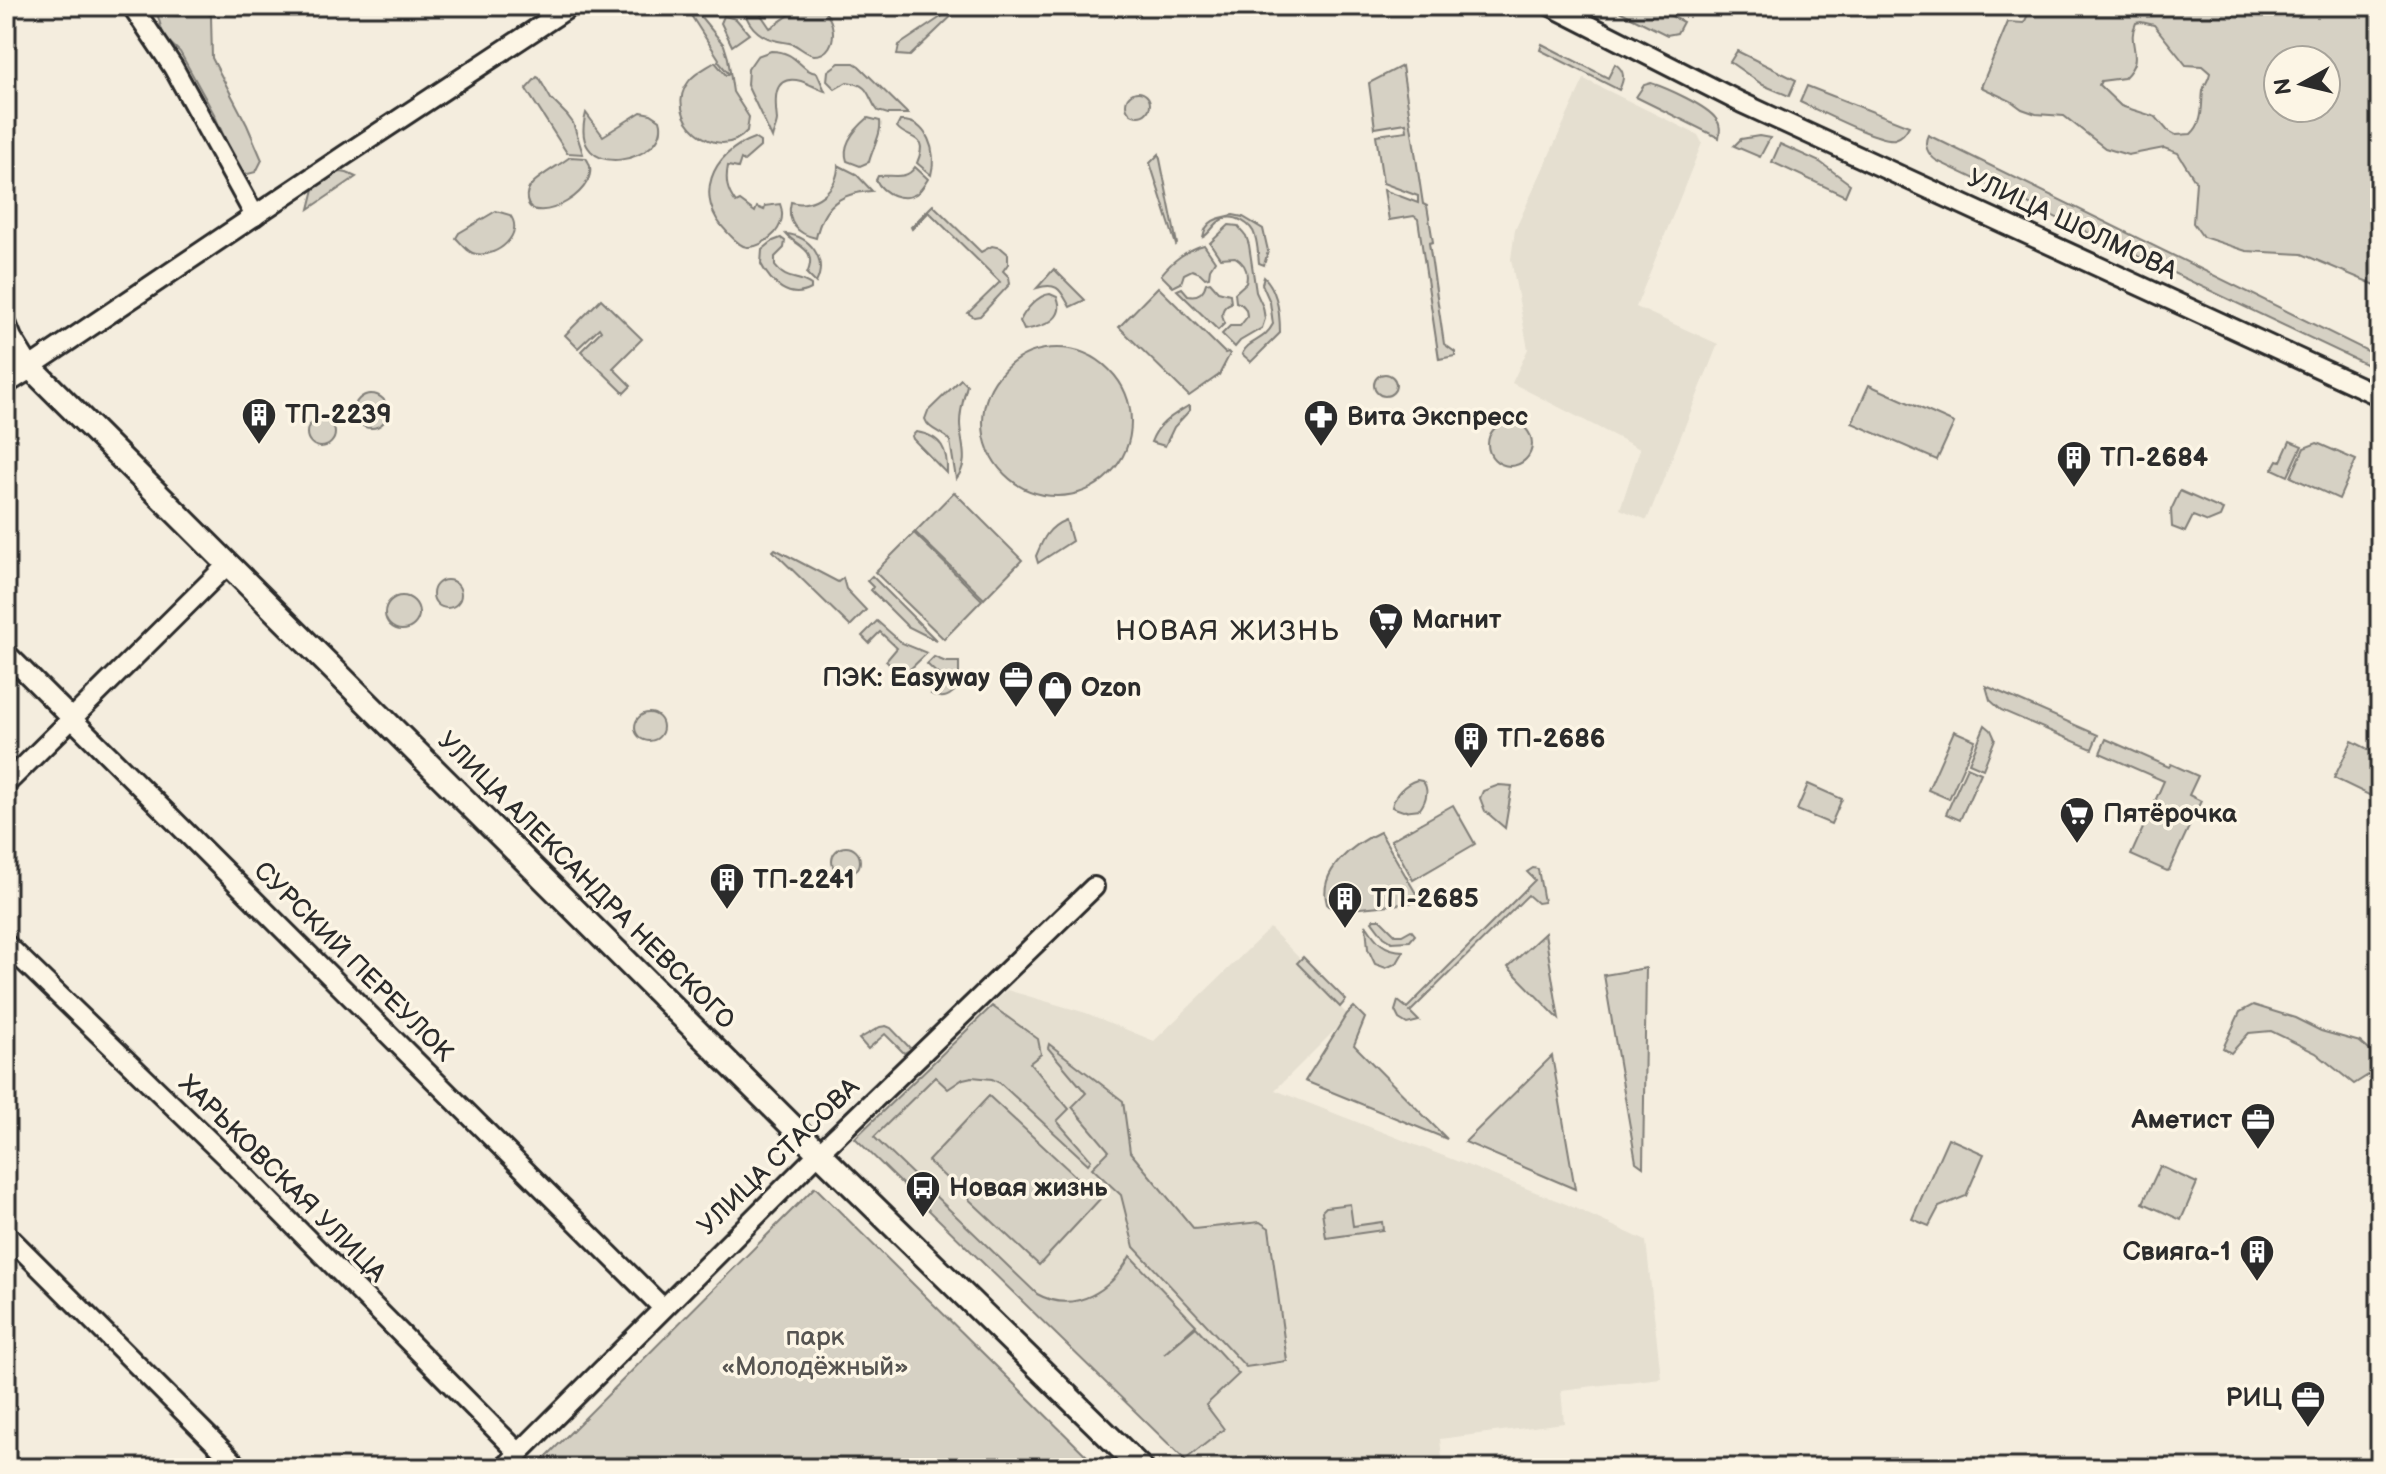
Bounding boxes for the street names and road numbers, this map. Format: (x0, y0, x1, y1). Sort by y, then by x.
street label: УЛИЦА ШОЛМОВА (1962, 163, 2182, 287)
street label: УЛИЦА АЛЕКСАНДРА НЕВСКОГО (431, 726, 741, 1036)
street label: СУРСКИЙ ПЕРЕУЛОК (247, 856, 459, 1068)
street label: ХАРЬКОВСКАЯ УЛИЦА (172, 1069, 392, 1289)
street label: УЛИЦА СТАСОВА (692, 1072, 866, 1242)

